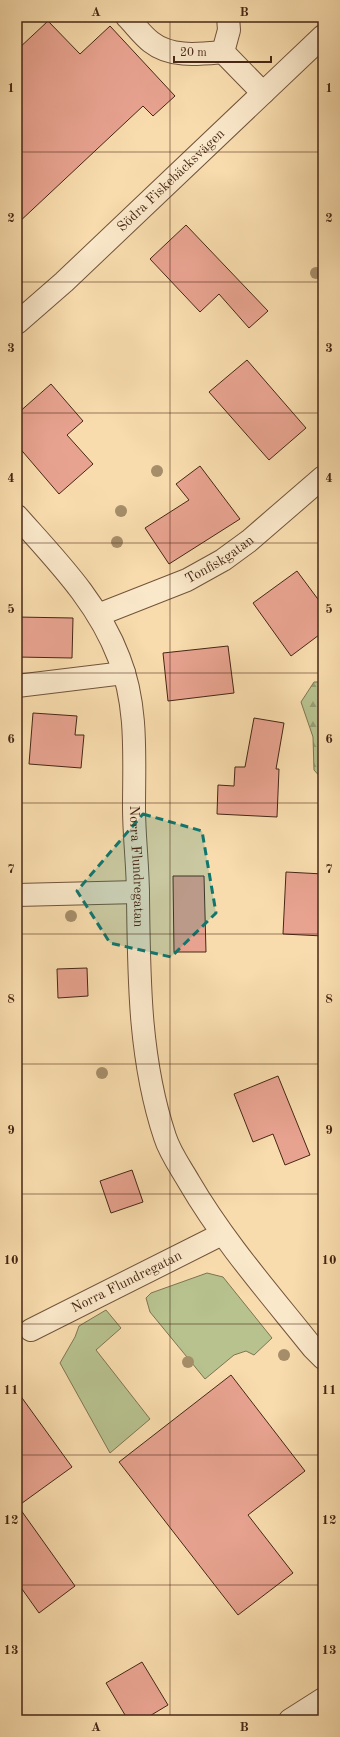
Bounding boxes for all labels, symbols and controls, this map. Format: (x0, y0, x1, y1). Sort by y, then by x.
text: A (91, 6, 101, 19)
text: B (239, 6, 249, 19)
scale bar (174, 38, 271, 64)
text: 20 m (180, 47, 207, 59)
text: 1 (7, 82, 15, 95)
text: 1 (325, 82, 333, 95)
street label: Södra Fiskebäcksvägen (115, 126, 228, 234)
text: 2 (7, 212, 15, 225)
text: 2 (325, 212, 333, 225)
text: 3 (7, 342, 15, 355)
text: 3 (325, 342, 333, 355)
text: 4 (7, 472, 15, 485)
text: 4 (325, 472, 333, 485)
street label: Tonfiskgatan (183, 533, 257, 586)
text: 5 (7, 603, 15, 616)
text: 5 (325, 603, 333, 616)
text: 6 (7, 733, 15, 746)
text: 6 (325, 733, 333, 746)
street label: Norra Flundregatan (127, 805, 145, 928)
text: 7 (7, 863, 15, 876)
text: 7 (325, 863, 333, 876)
text: 8 (7, 993, 15, 1006)
text: 8 (325, 993, 333, 1006)
text: 9 (7, 1124, 15, 1137)
text: 9 (325, 1124, 333, 1137)
street label: Norra Flundregatan (69, 1248, 185, 1316)
text: 10 (3, 1254, 19, 1267)
text: 10 (321, 1254, 337, 1267)
text: 11 (3, 1384, 19, 1397)
text: 11 (321, 1384, 337, 1397)
text: 12 (3, 1514, 19, 1527)
text: 12 (321, 1514, 337, 1527)
text: 13 (3, 1644, 19, 1657)
text: 13 (321, 1644, 337, 1657)
text: A (91, 1721, 101, 1734)
text: B (239, 1721, 249, 1734)

